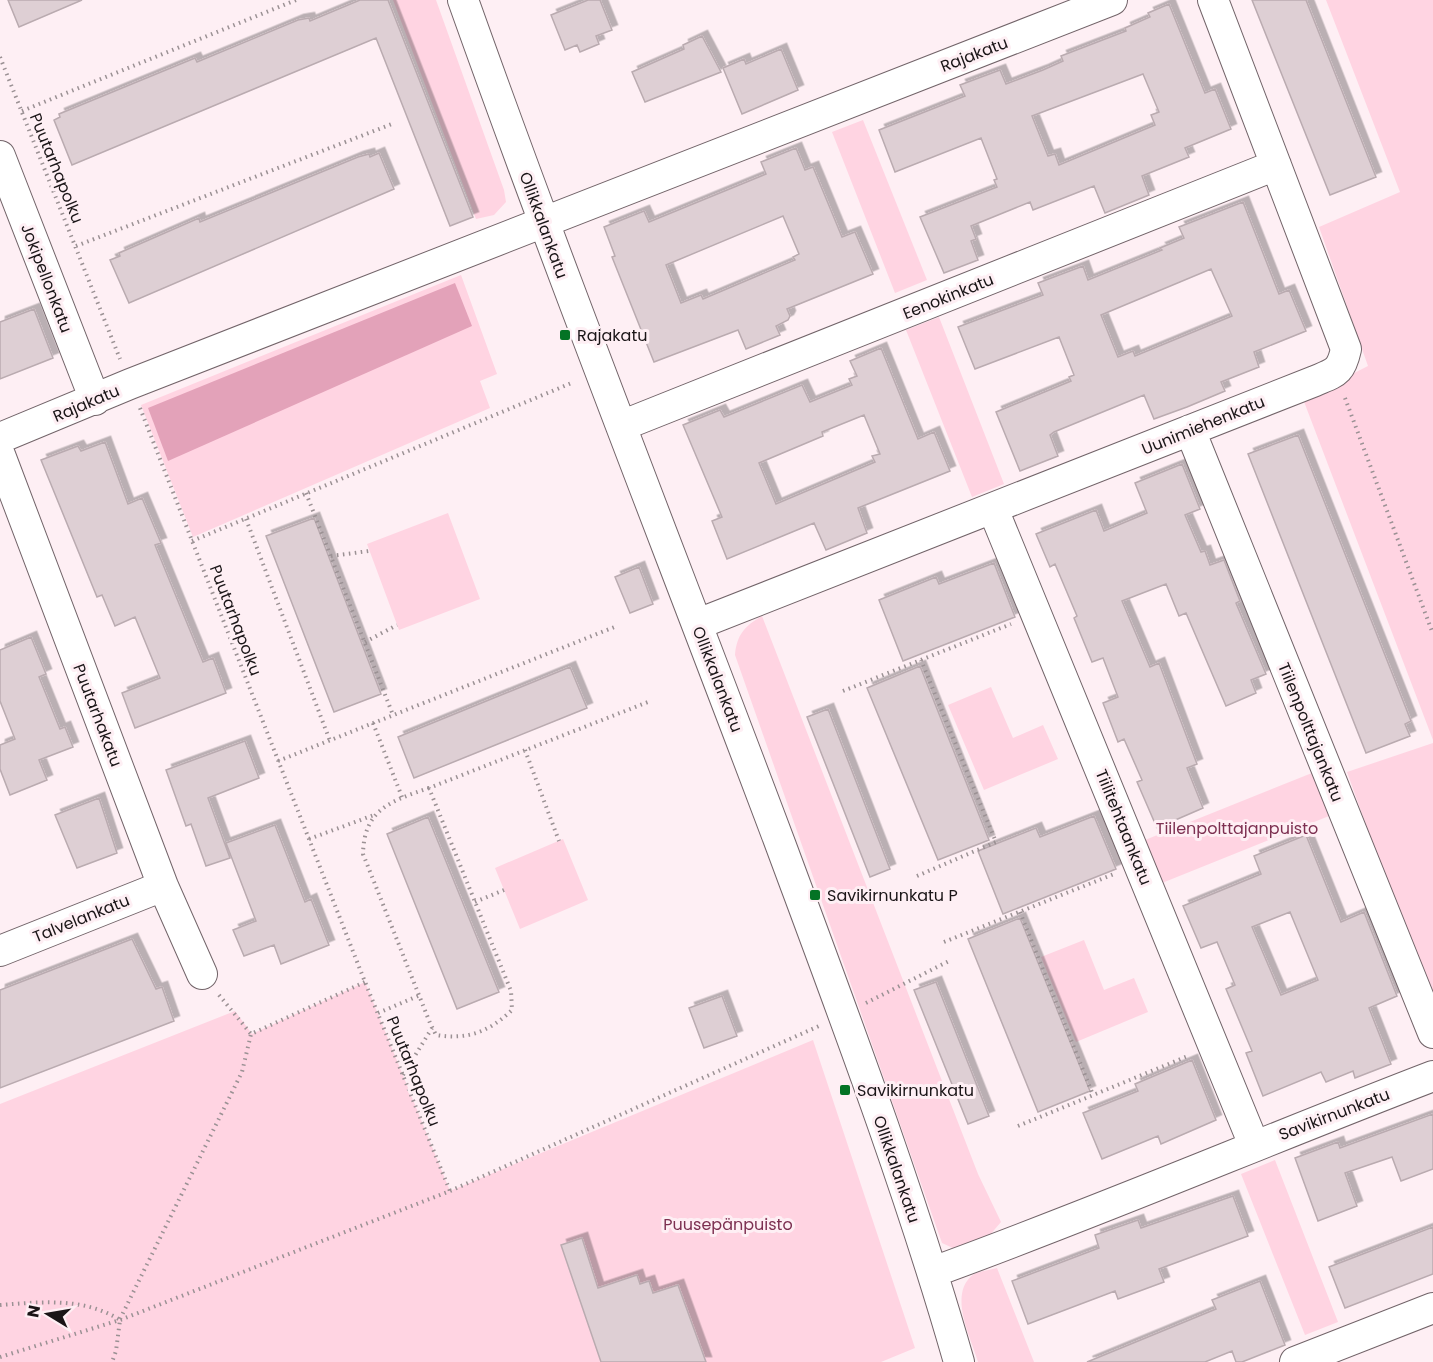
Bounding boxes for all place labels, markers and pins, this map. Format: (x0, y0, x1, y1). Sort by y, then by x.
place label: Rajakatu (577, 324, 647, 347)
marker: Rajakatu (558, 328, 572, 342)
place label: Savikirnunkatu P (827, 884, 958, 907)
marker: Savikirnunkatu P (808, 888, 822, 902)
place label: Savikirnunkatu (857, 1079, 974, 1102)
marker: Savikirnunkatu (838, 1083, 852, 1097)

